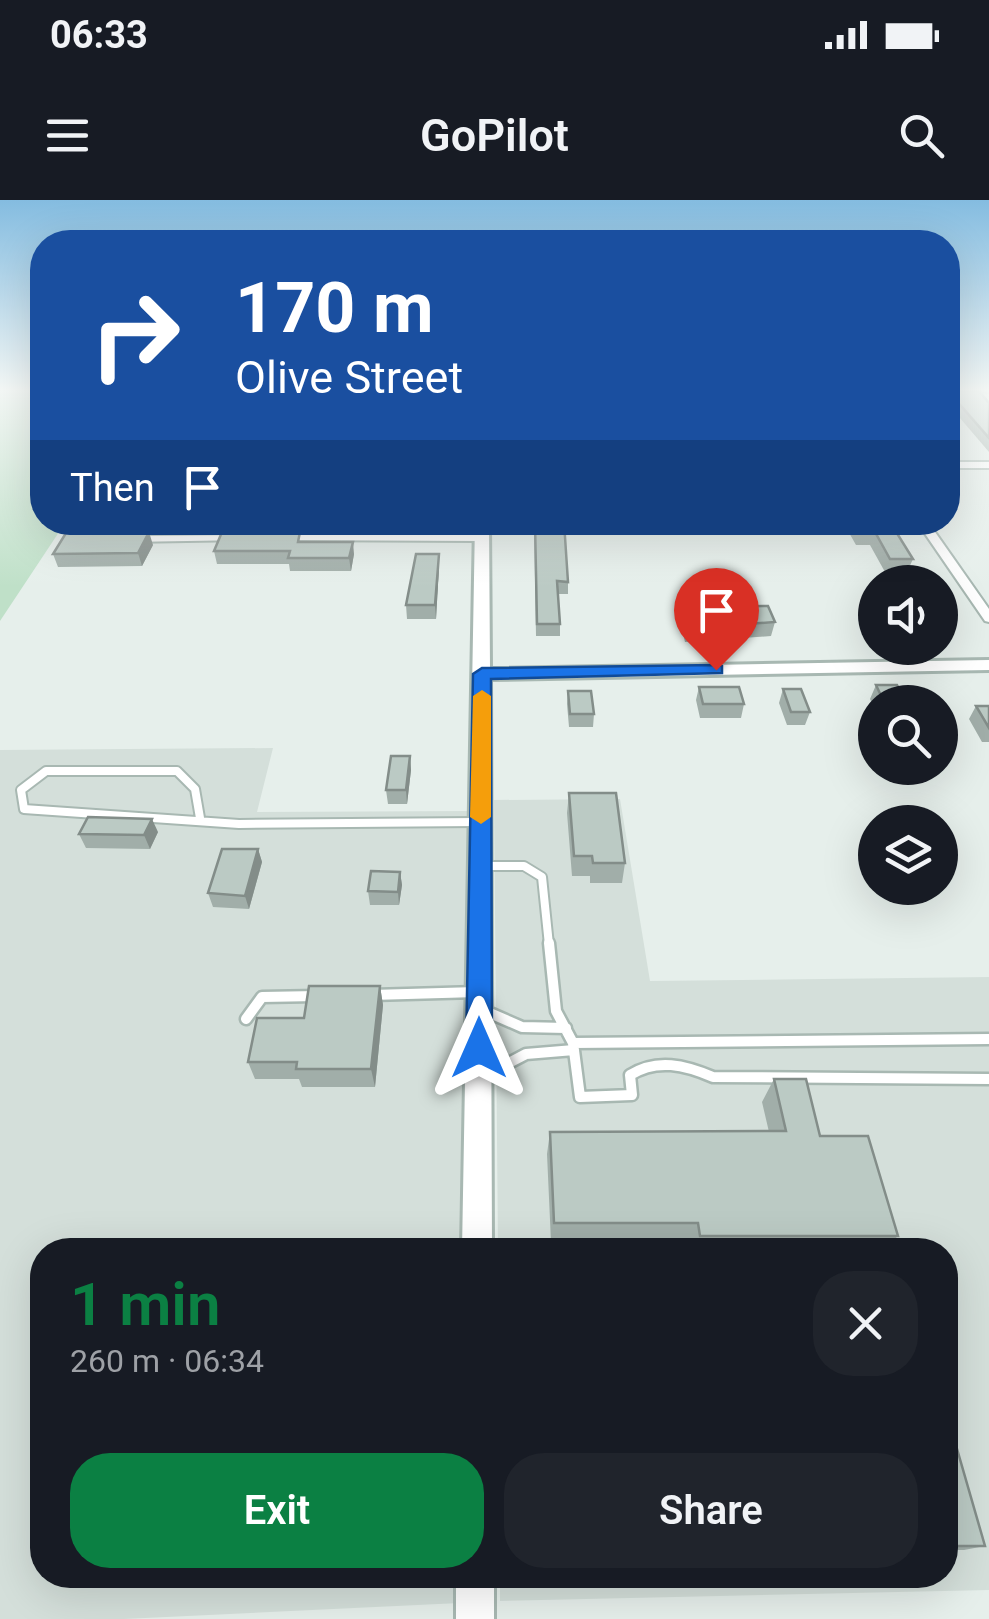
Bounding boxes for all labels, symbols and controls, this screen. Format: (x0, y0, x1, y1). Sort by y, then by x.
text: 06:33 (50, 13, 148, 57)
icon: menu (40, 108, 95, 163)
icon: search (894, 108, 949, 163)
text: GoPilot (420, 109, 569, 162)
text: 170 m (235, 267, 434, 349)
icon: right (70, 270, 200, 400)
text: Olive Street (235, 351, 463, 404)
icon: arrive (175, 460, 230, 515)
text: Then (70, 466, 155, 510)
map controls (858, 565, 958, 905)
button: sound (858, 565, 958, 665)
pin (674, 568, 759, 671)
icon: arrive (689, 583, 744, 638)
button: search (858, 685, 958, 785)
button: layers (858, 805, 958, 905)
position arrow (427, 996, 531, 1100)
text: 1 min (70, 1269, 220, 1340)
button: close (813, 1271, 918, 1376)
text: 260 m · 06:34 (70, 1342, 264, 1380)
button: Exit (70, 1453, 484, 1568)
button: Share (504, 1453, 918, 1568)

